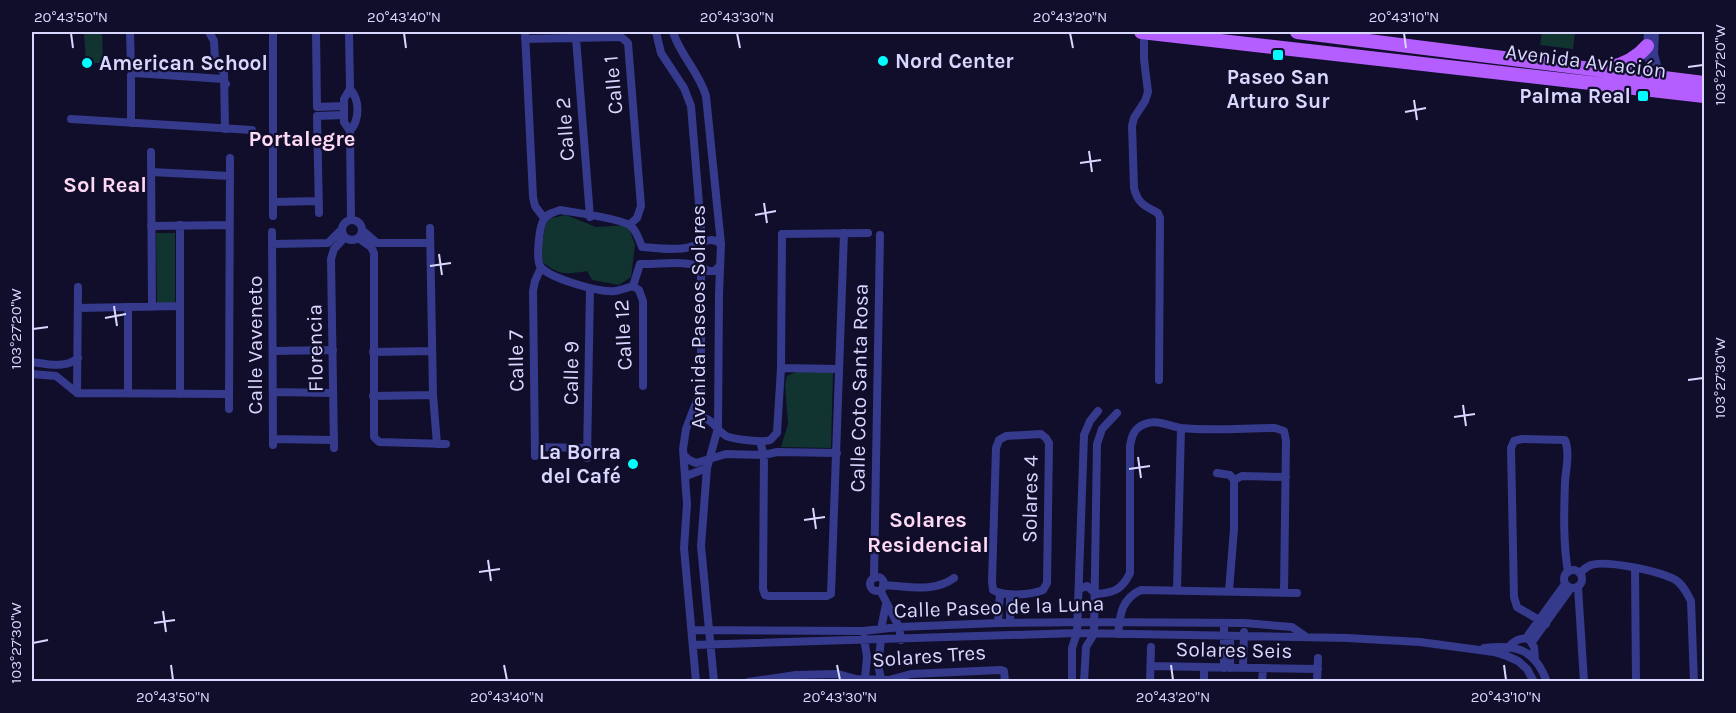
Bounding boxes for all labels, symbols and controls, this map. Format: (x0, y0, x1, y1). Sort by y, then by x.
text: 20°43'50"N (34, 8, 108, 26)
text: 20°43'40"N (367, 8, 441, 26)
text: 20°43'30"N (700, 8, 774, 26)
text: 20°43'20"N (1033, 8, 1107, 26)
text: 20°43'10"N (1369, 8, 1439, 26)
text: 103°27'20"W (1711, 24, 1729, 106)
street label: Avenida Aviación (1504, 39, 1668, 83)
marker: Paseo San Arturo Sur (1271, 48, 1285, 62)
place label: Nord Center (895, 49, 1014, 73)
place label: American School (99, 51, 268, 75)
marker: Nord Center (876, 54, 890, 68)
street label: Calle 1 (598, 55, 628, 115)
marker: American School (80, 56, 94, 70)
place label: Paseo San Arturo Sur (1226, 65, 1330, 113)
place label: Palma Real (1519, 84, 1631, 108)
marker: Palma Real (1636, 89, 1650, 103)
street label: Calle 2 (551, 96, 579, 162)
district label: Portalegre (249, 126, 355, 152)
district label: Sol Real (63, 172, 147, 198)
street label: Avenida Paseos Solares (686, 205, 710, 429)
street label: Calle Vaveneto (243, 276, 267, 414)
street label: Calle Coto Santa Rosa (845, 283, 873, 493)
text: 103°27'20"W (7, 288, 25, 370)
street label: Calle 12 (609, 299, 637, 371)
street label: Florencia (302, 304, 328, 392)
street label: Calle 7 (503, 330, 529, 392)
text: 103°27'30"W (1711, 337, 1729, 419)
street label: Calle 9 (558, 341, 584, 405)
place label: La Borra del Café (539, 440, 621, 488)
street label: Solares 4 (1017, 455, 1043, 543)
marker: La Borra del Café (626, 457, 640, 471)
district label: Solares Residencial (867, 507, 989, 558)
street label: Calle Paseo de la Luna (893, 591, 1105, 623)
text: 103°27'30"W (7, 602, 25, 684)
street label: Solares Seis (1175, 637, 1293, 663)
street label: Solares Tres (871, 640, 987, 672)
text: 20°43'50"N (136, 688, 210, 706)
text: 20°43'40"N (470, 688, 544, 706)
text: 20°43'30"N (803, 688, 877, 706)
text: 20°43'20"N (1136, 688, 1210, 706)
text: 20°43'10"N (1471, 688, 1541, 706)

